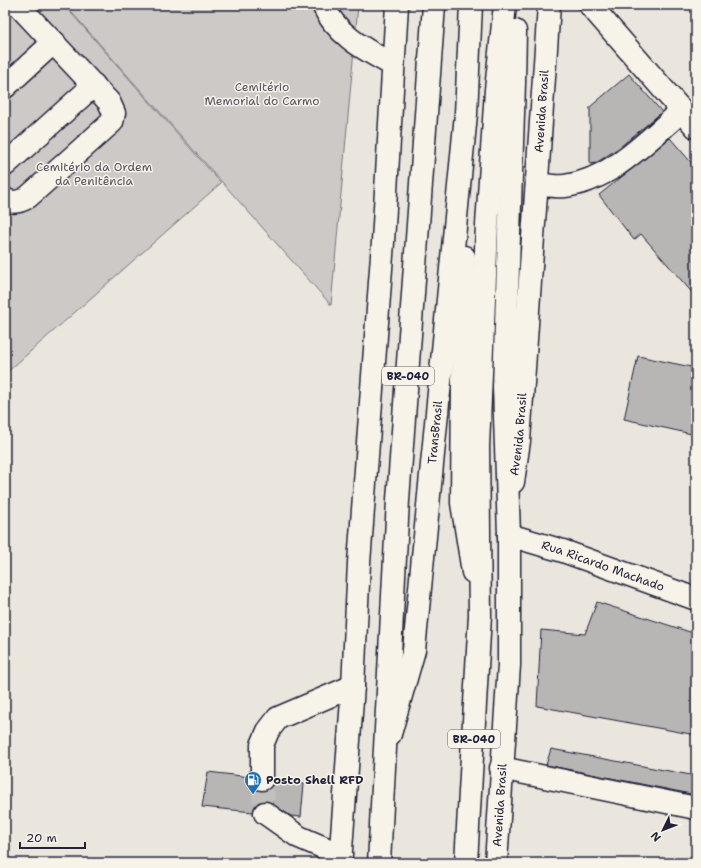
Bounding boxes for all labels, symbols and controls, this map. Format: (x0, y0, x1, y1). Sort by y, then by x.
street label: Avenida Brasil (531, 69, 553, 153)
park label: Cemitério Memorial do Carmo (204, 79, 320, 109)
park label: Cemitério da Ordem da Penitência (36, 159, 152, 189)
road number: BR-040 (382, 367, 434, 385)
street label: Avenida Brasil (506, 392, 530, 477)
street label: TransBrasil (424, 400, 446, 465)
street label: Rua Ricardo Machado (540, 537, 667, 595)
road number: BR-040 (448, 730, 500, 748)
street label: Avenida Brasil (489, 763, 511, 847)
fuel station icon: Posto Shell RFD (243, 770, 263, 795)
place label: Posto Shell RFD (266, 772, 364, 788)
north arrow (643, 810, 683, 850)
scale bar (20, 824, 85, 850)
text: N (647, 828, 665, 845)
text: 20 m (26, 830, 57, 846)

